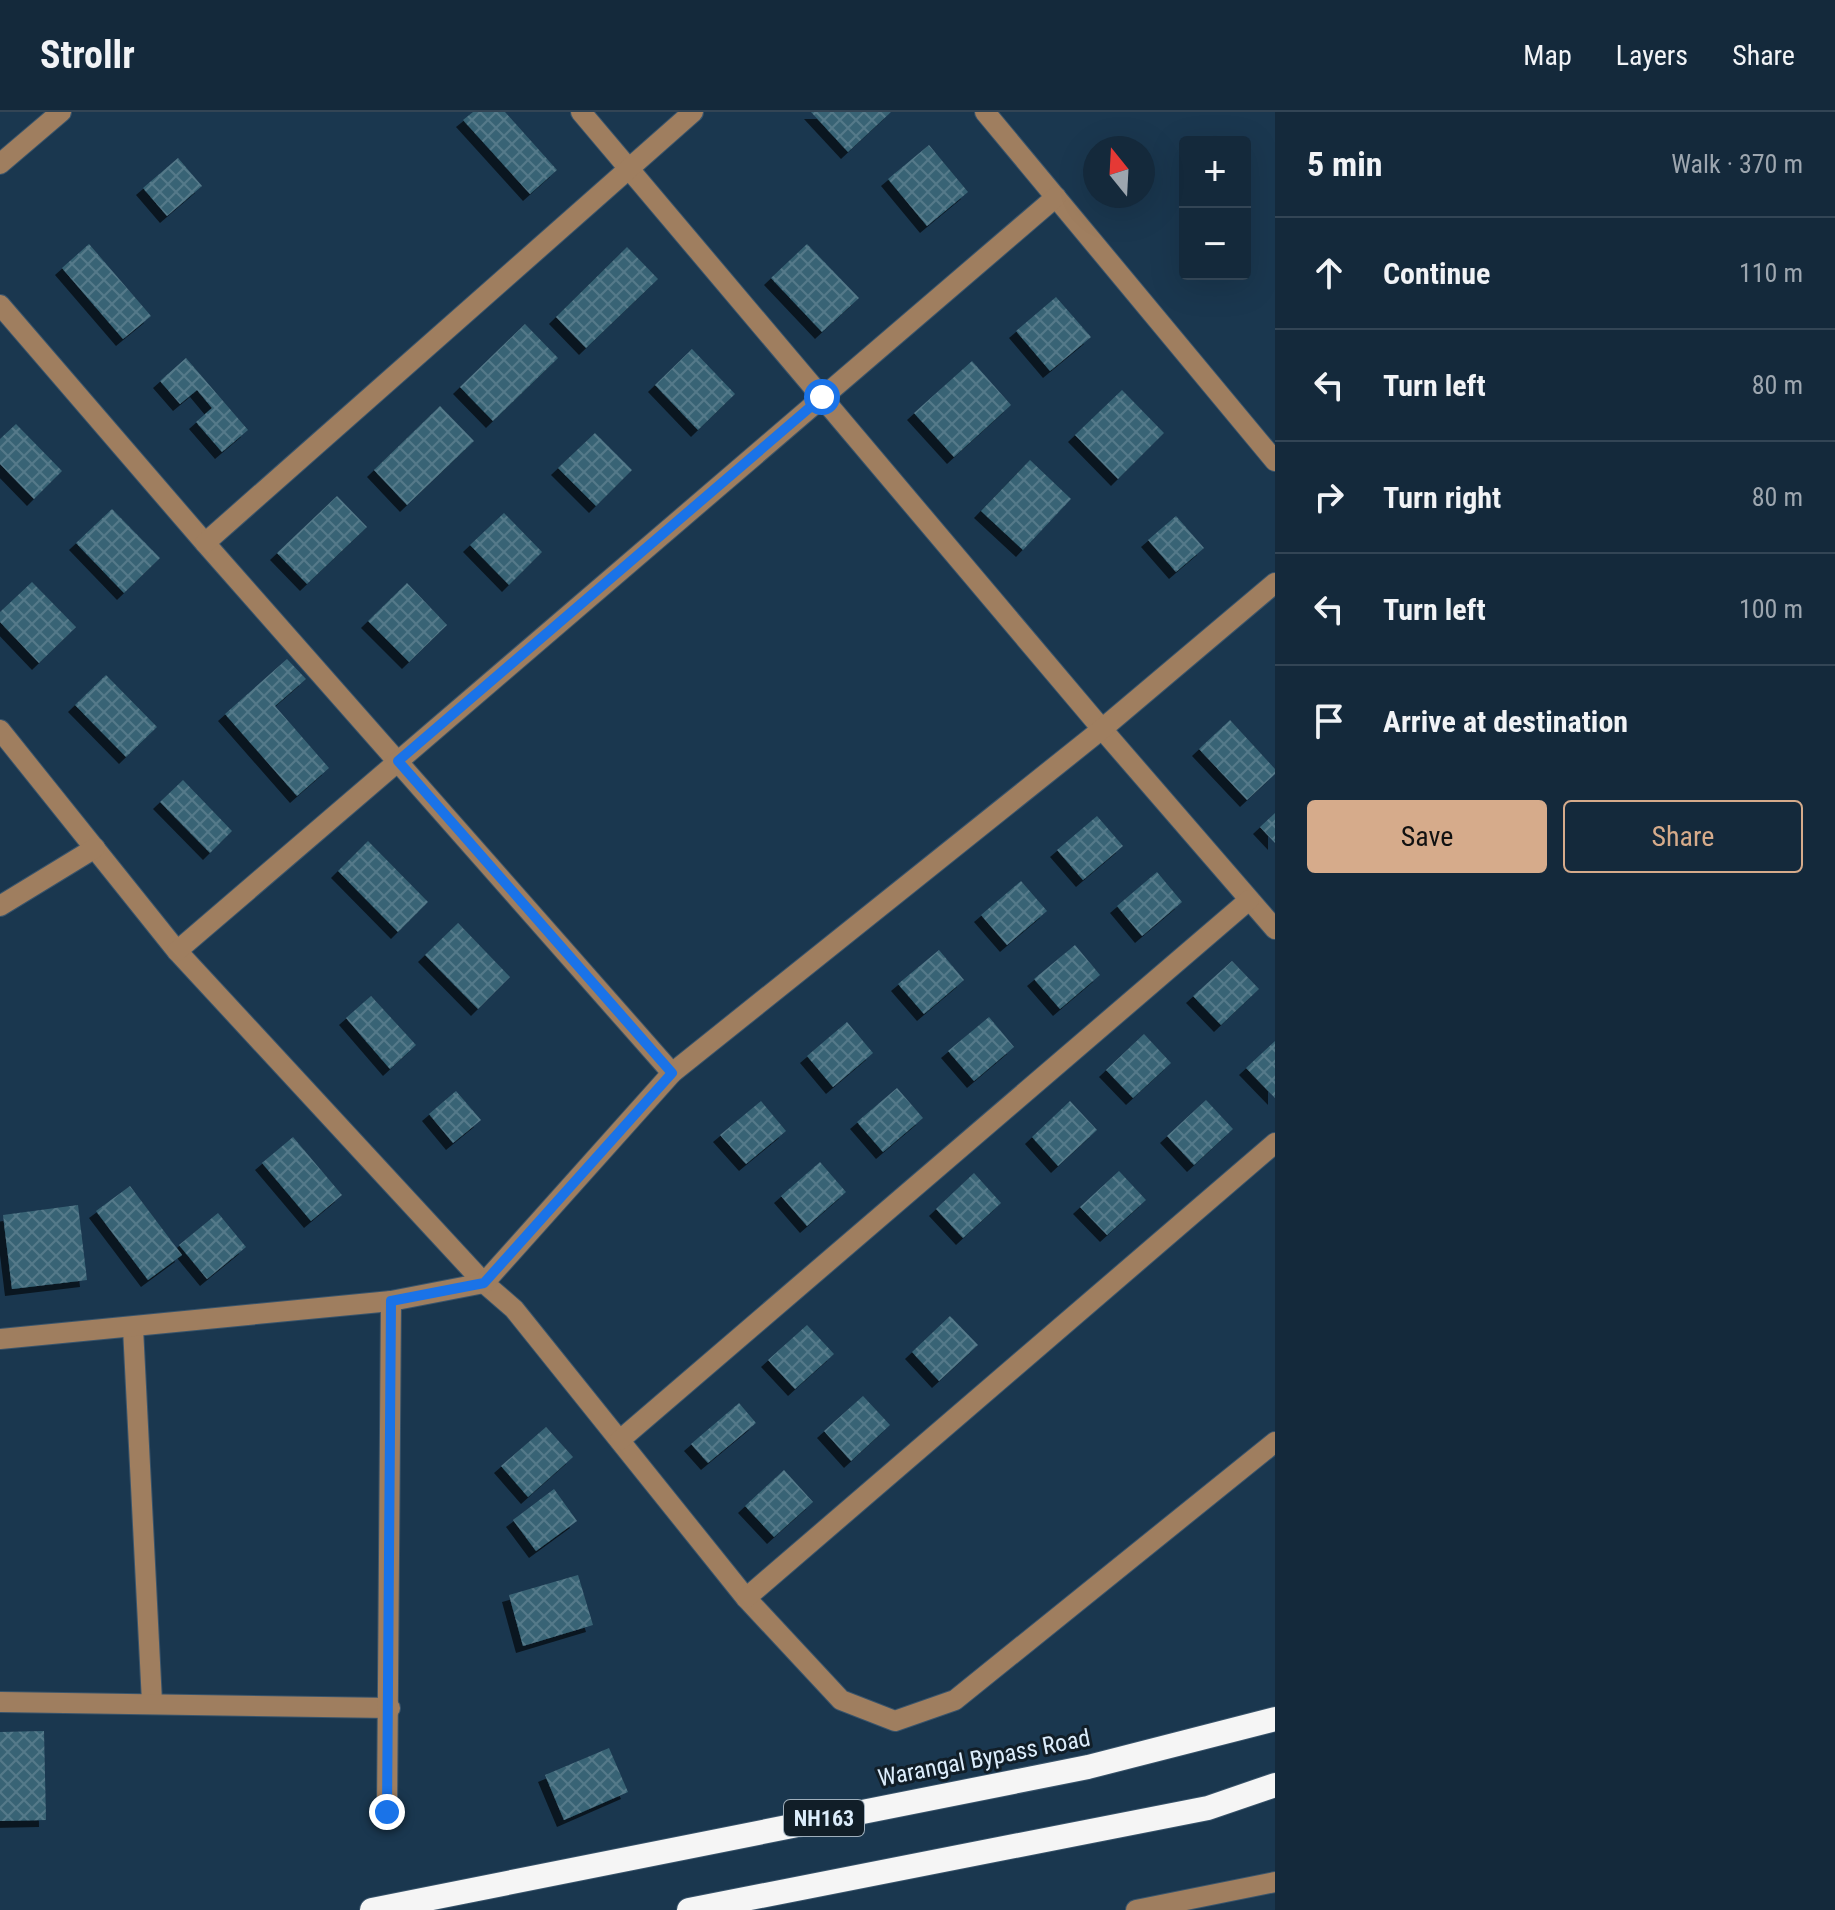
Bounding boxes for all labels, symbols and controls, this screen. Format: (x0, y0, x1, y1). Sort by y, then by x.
text: Strollr (40, 33, 135, 77)
text: Map (1523, 39, 1572, 72)
text: Layers (1616, 39, 1688, 72)
text: Share (1732, 39, 1795, 72)
north arrow (1083, 136, 1155, 208)
map controls (1179, 136, 1251, 280)
button: + (1179, 136, 1251, 208)
text: 5 min (1307, 144, 1383, 184)
text: Walk · 370 m (1671, 149, 1803, 179)
button: − (1179, 208, 1251, 280)
icon: ahead (1307, 251, 1351, 295)
text: Continue (1383, 256, 1490, 291)
text: 110 m (1739, 258, 1803, 288)
icon: left (1307, 363, 1351, 407)
text: Turn left (1383, 368, 1486, 403)
text: 80 m (1752, 370, 1803, 400)
route start (804, 379, 840, 415)
icon: right (1307, 475, 1351, 519)
text: Turn right (1383, 480, 1501, 515)
text: 80 m (1752, 482, 1803, 512)
icon: left (1307, 587, 1351, 631)
text: Turn left (1383, 592, 1486, 627)
text: 100 m (1739, 594, 1803, 624)
icon: arrive (1307, 699, 1351, 743)
text: Arrive at destination (1383, 704, 1628, 739)
button: Save (1307, 800, 1547, 873)
button: Share (1563, 800, 1803, 873)
street label: Warangal Bypass Road (875, 1724, 1093, 1792)
route end (369, 1794, 405, 1830)
road number: NH163 (784, 1800, 864, 1836)

